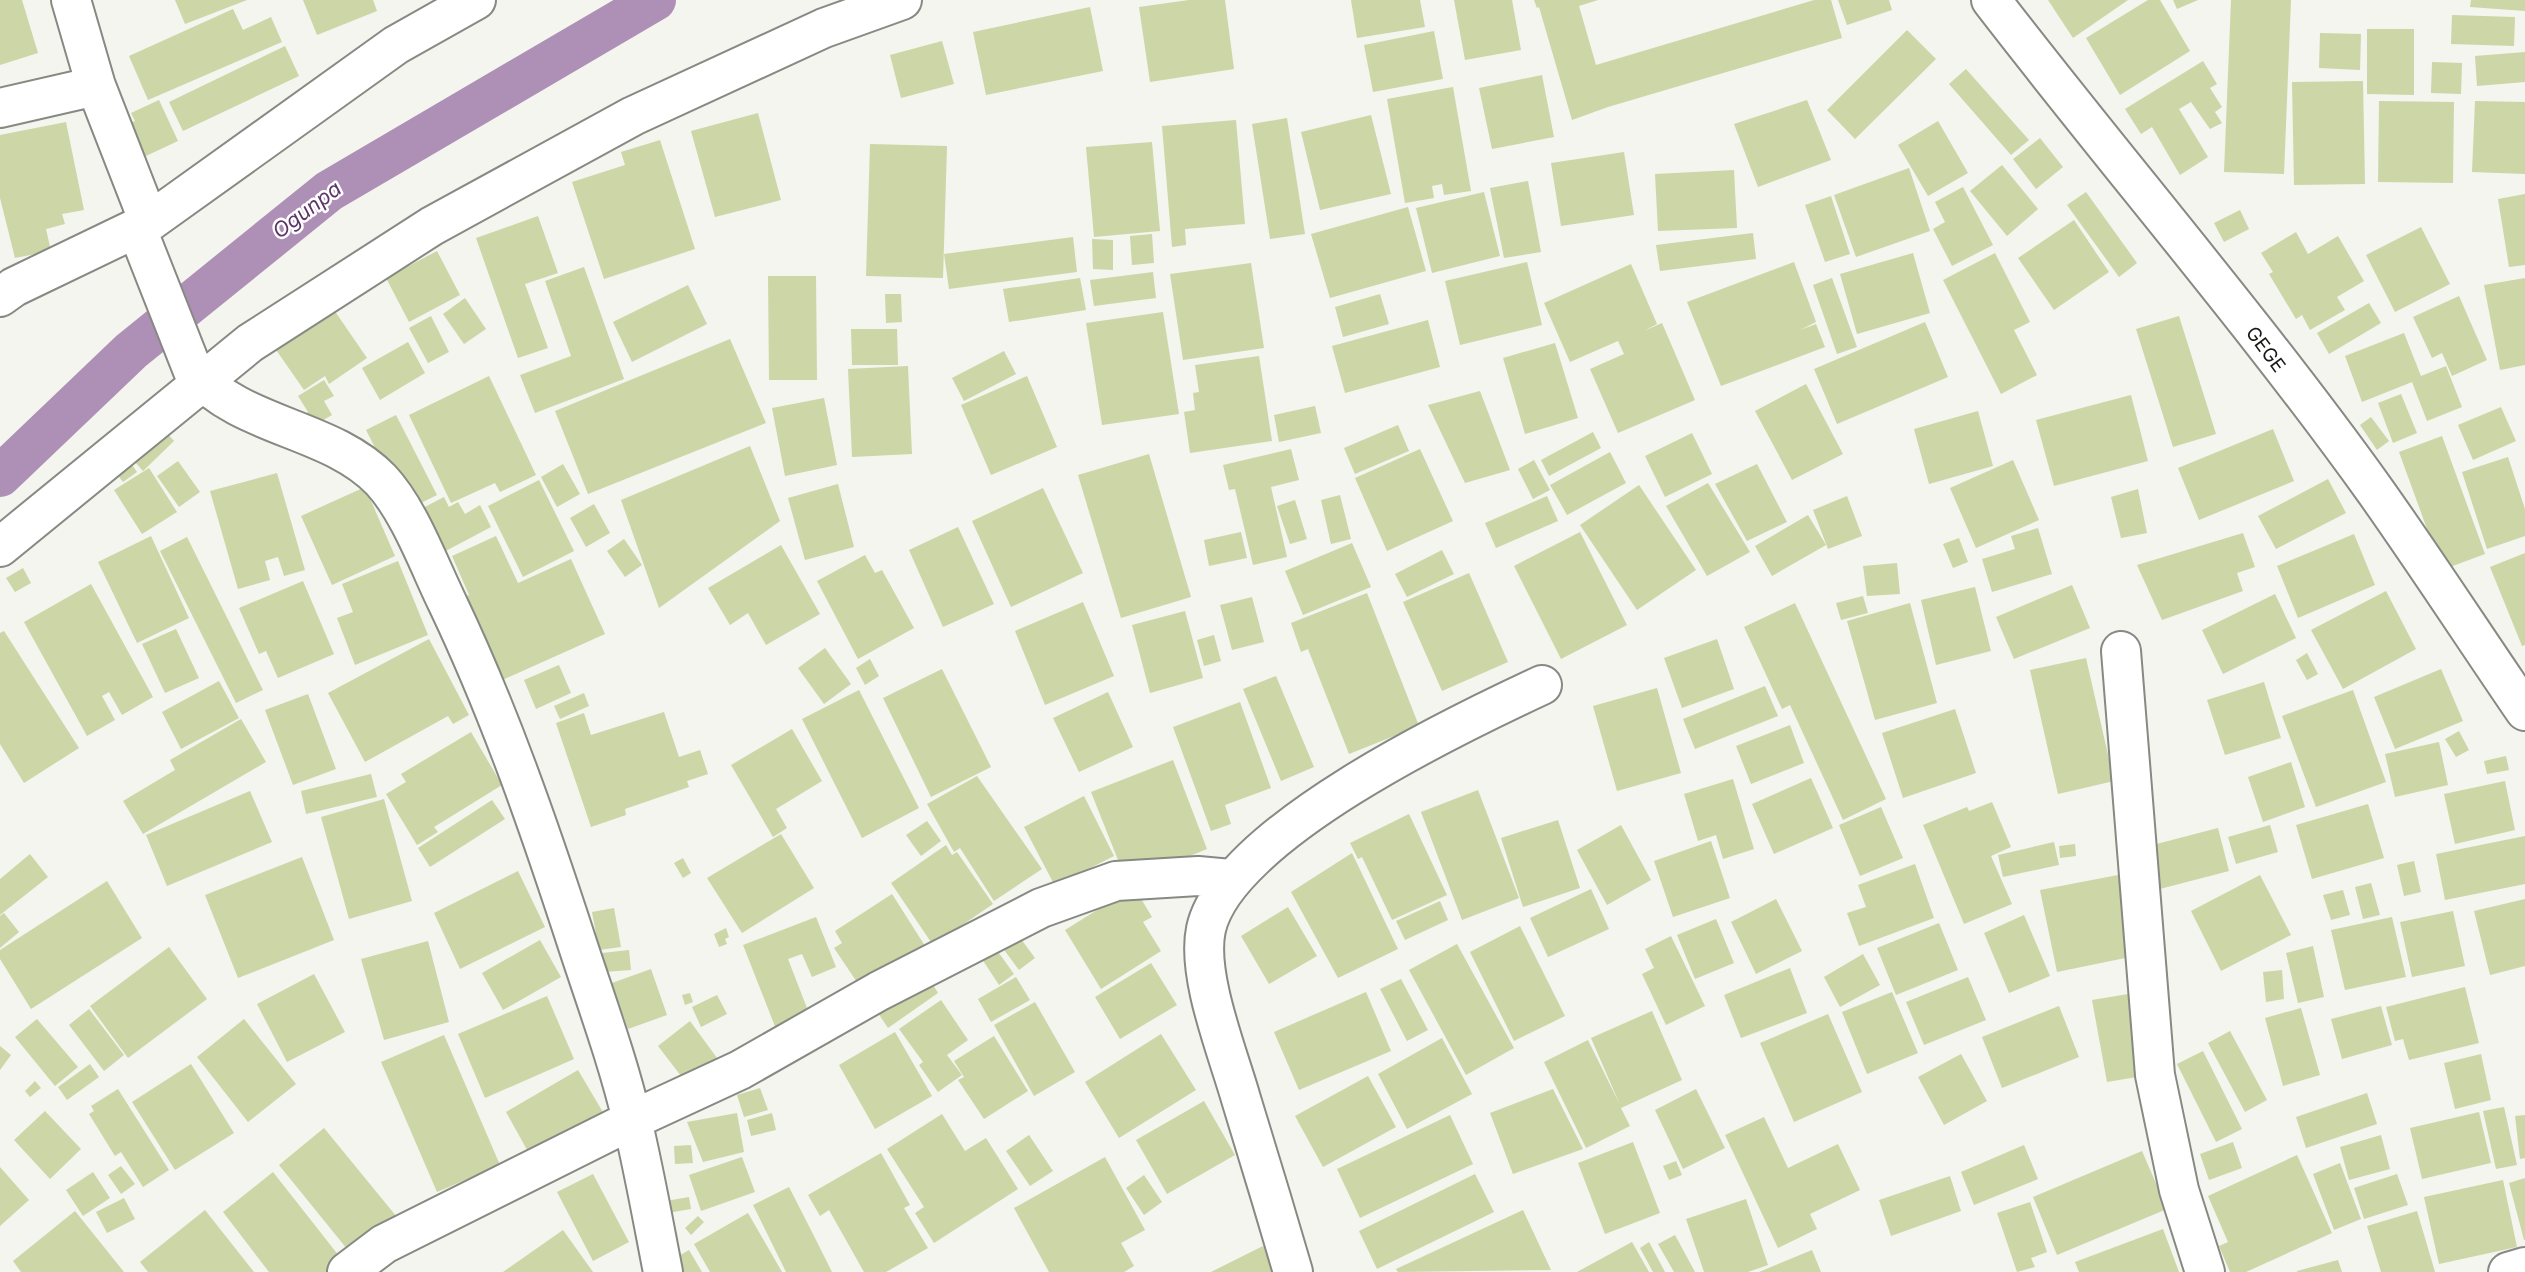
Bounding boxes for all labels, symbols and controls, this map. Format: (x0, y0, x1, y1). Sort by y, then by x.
water label: Ogunpa (267, 176, 346, 244)
street label: GEGE (2241, 322, 2290, 377)

